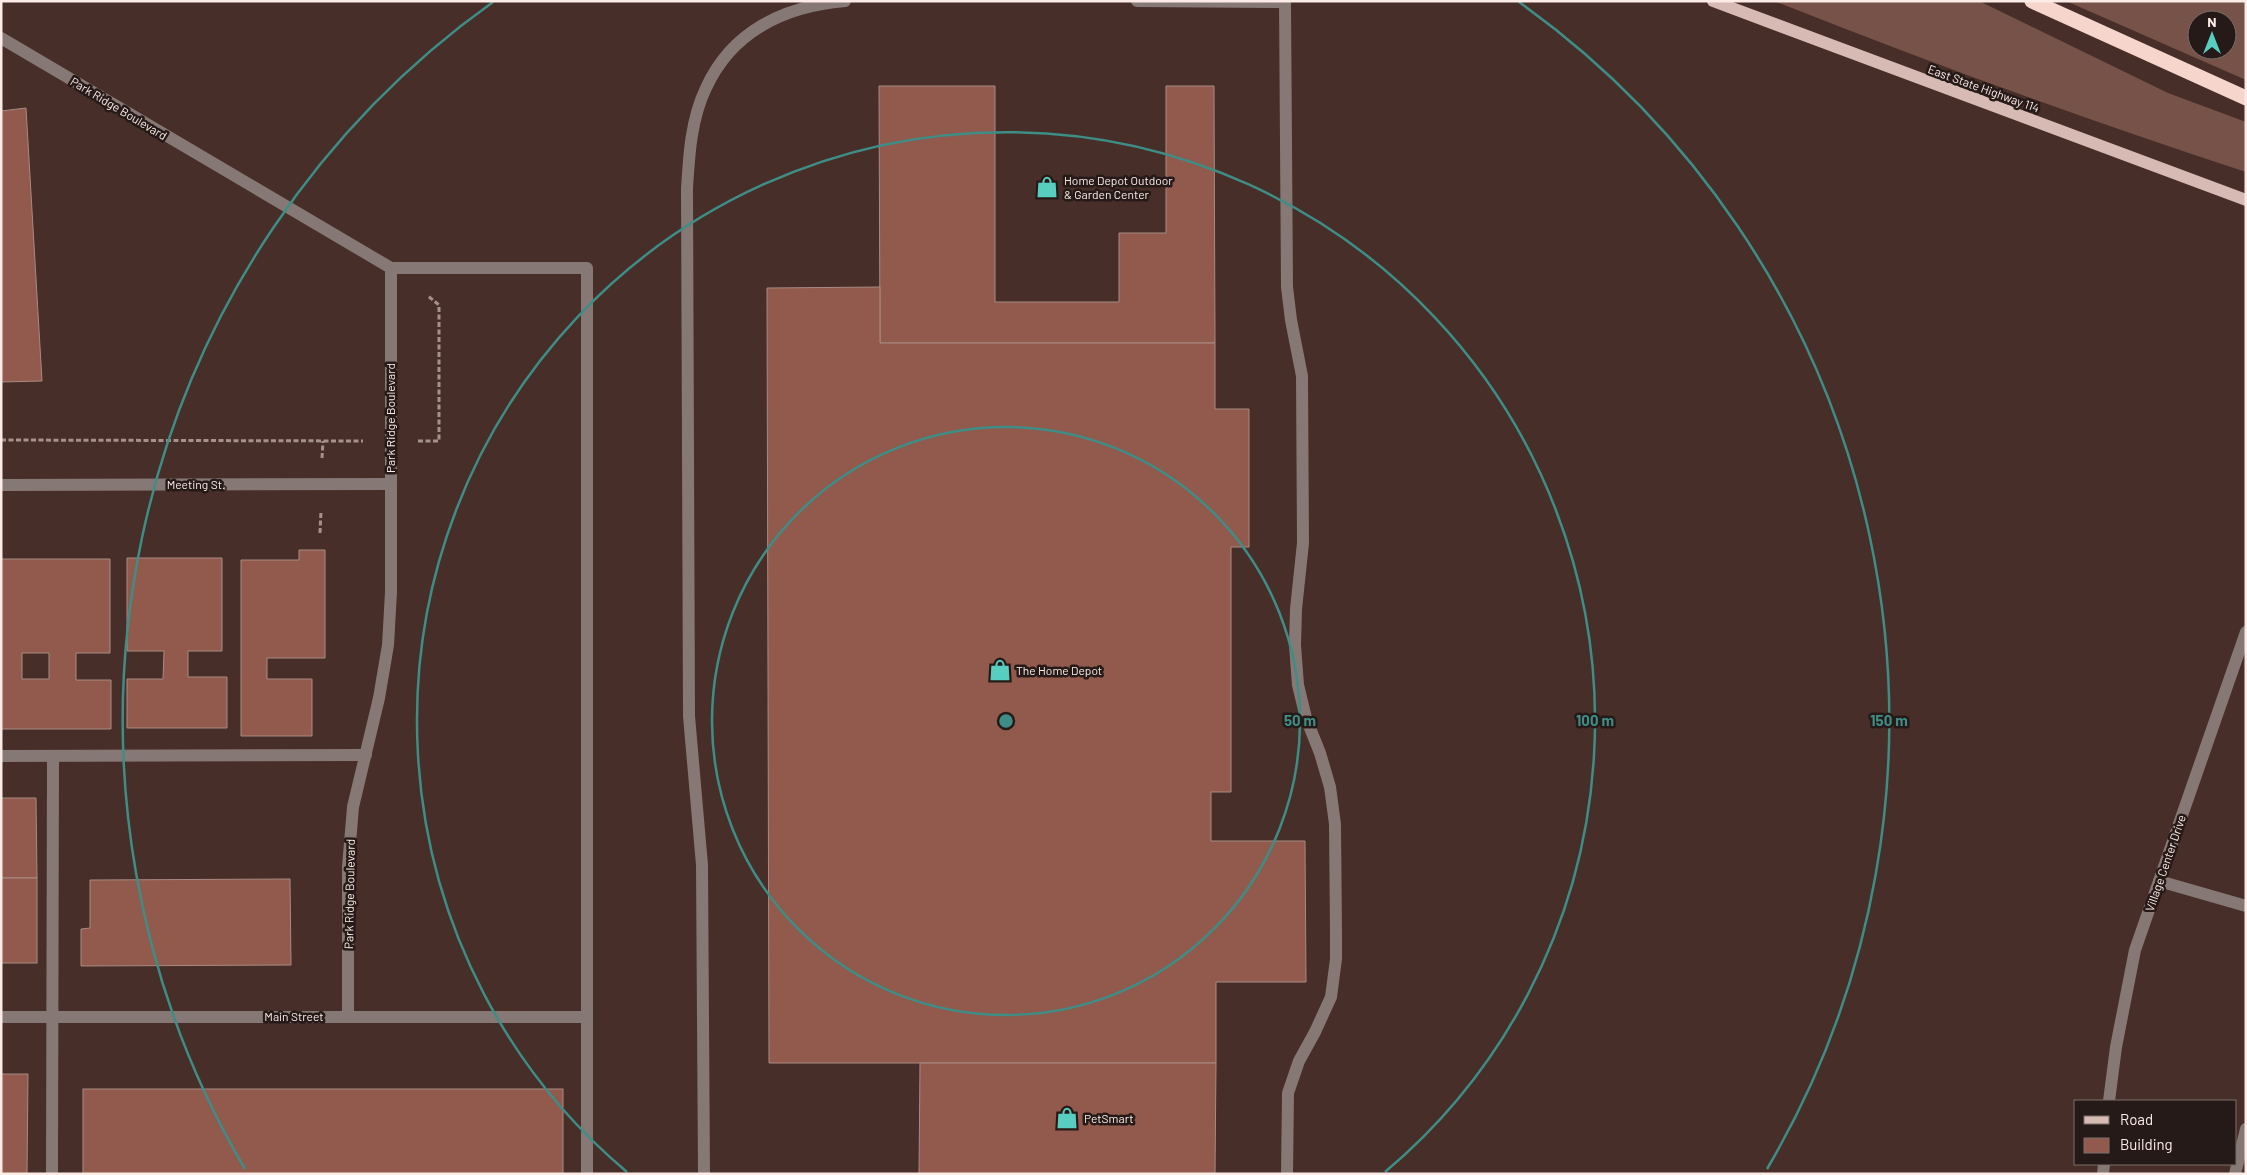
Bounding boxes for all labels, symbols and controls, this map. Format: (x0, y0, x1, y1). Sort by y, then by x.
north arrow (2187, 10, 2237, 60)
text: N (2207, 13, 2217, 30)
street label: East State Highway 114 (1926, 61, 2042, 115)
street label: Park Ridge Boulevard (68, 74, 170, 142)
place label: Home Depot Outdoor & Garden Center (1064, 173, 1173, 201)
shop icon: Home Depot Outdoor & Garden Center (1034, 174, 1060, 200)
street label: Park Ridge Boulevard (383, 363, 397, 473)
street label: Meeting St. (167, 477, 225, 491)
shop icon: The Home Depot (987, 657, 1013, 683)
place label: The Home Depot (1016, 663, 1102, 677)
text: 50 m (1284, 711, 1316, 729)
text: 100 m (1576, 711, 1614, 729)
text: 150 m (1870, 711, 1908, 729)
centre of rings (997, 712, 1015, 730)
street label: Village Center Drive (2142, 813, 2188, 913)
street label: Park Ridge Boulevard (341, 839, 357, 949)
street label: Main Street (264, 1009, 324, 1023)
legend (2074, 1100, 2237, 1165)
shop icon: PetSmart (1054, 1105, 1080, 1131)
text: Road (2120, 1110, 2153, 1128)
place label: PetSmart (1084, 1111, 1134, 1125)
text: Building (2120, 1135, 2173, 1153)

